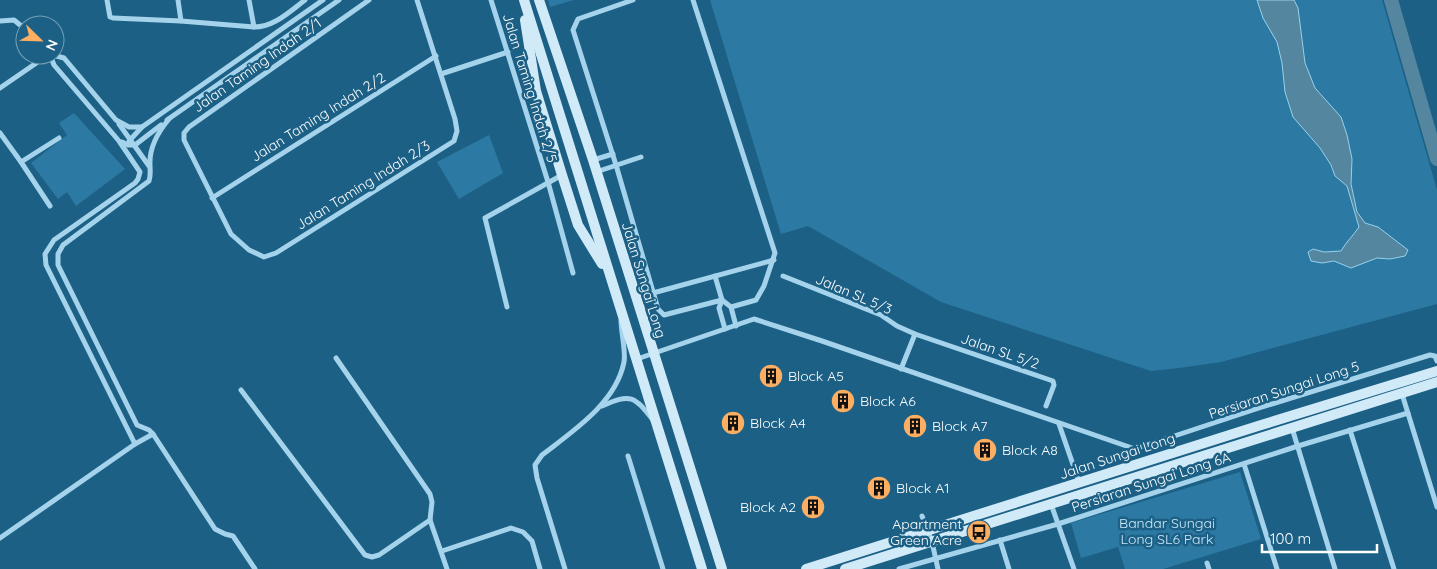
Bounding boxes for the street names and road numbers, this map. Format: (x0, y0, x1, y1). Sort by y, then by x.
street label: Jalan Taming Indah 2/5 (499, 11, 561, 165)
street label: Jalan Taming Indah 2/1 (189, 14, 325, 116)
street label: Jalan Taming Indah 2/2 (247, 68, 389, 166)
street label: Jalan Taming Indah 2/3 (293, 136, 433, 234)
street label: Jalan Sungai Long (618, 220, 670, 340)
street label: Jalan SL 5/3 (813, 270, 895, 318)
street label: Jalan SL 5/2 (958, 329, 1042, 373)
street label: Persiaran Sungai Long 5 (1206, 357, 1362, 423)
street label: Jalan Sungai Long (1057, 429, 1177, 483)
street label: Persiaran Sungai Long 6A (1069, 448, 1233, 516)

